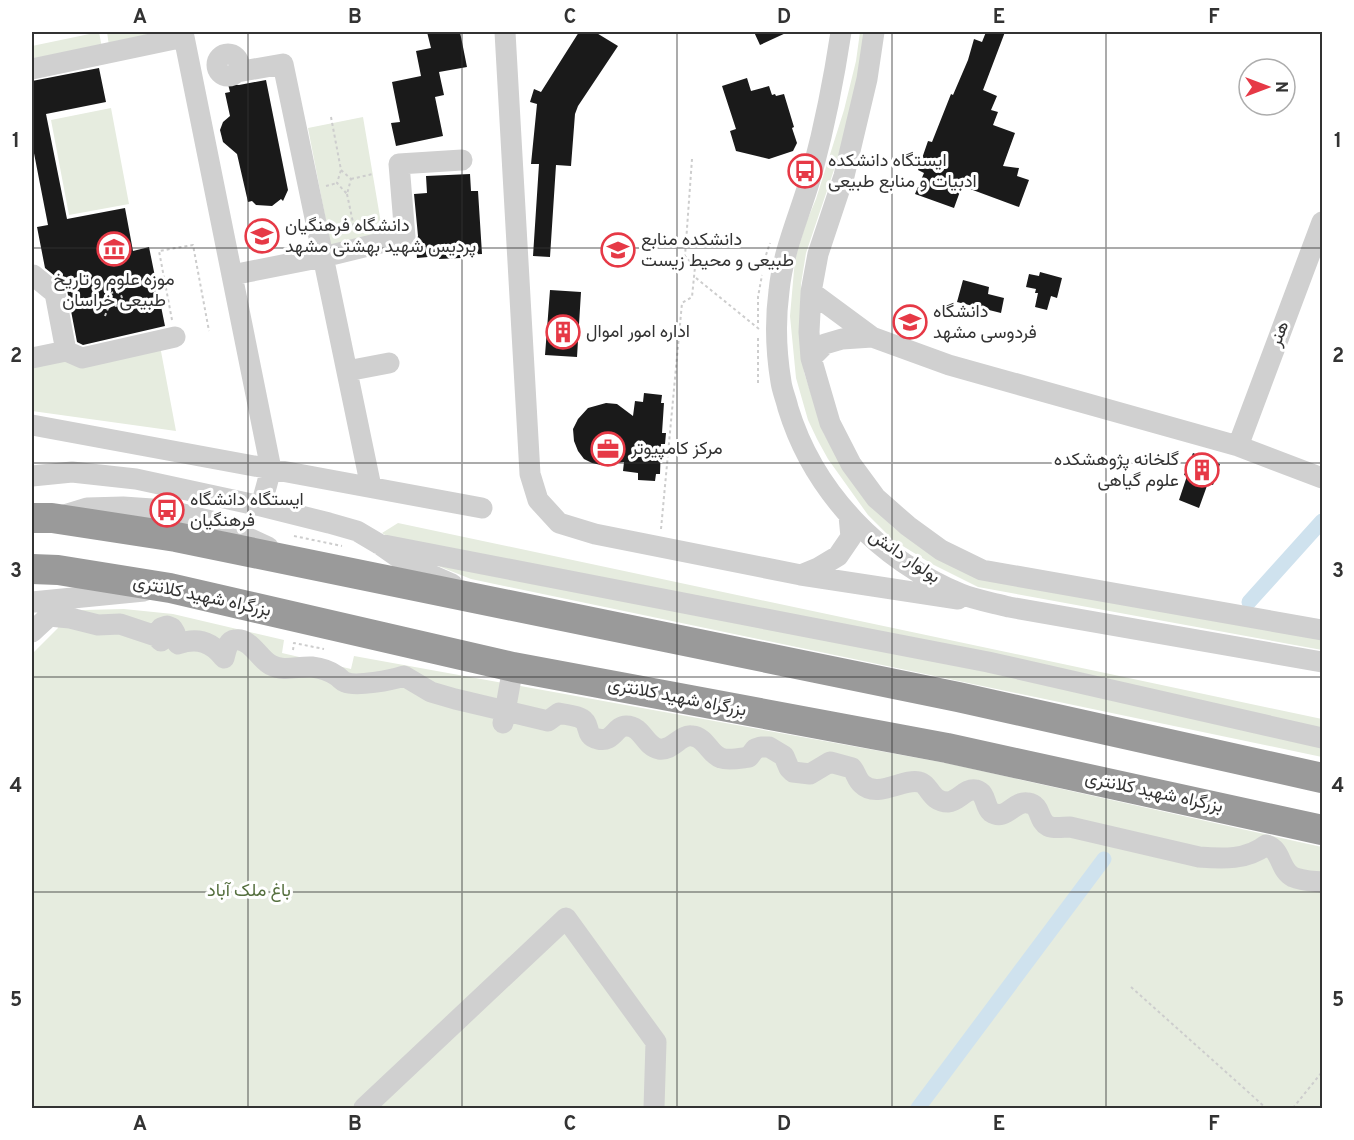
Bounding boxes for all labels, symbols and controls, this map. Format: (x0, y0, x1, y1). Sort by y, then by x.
text: A (133, 5, 147, 31)
text: B (348, 5, 362, 31)
text: C (564, 5, 576, 31)
text: D (777, 5, 791, 31)
text: E (993, 5, 1005, 31)
text: F (1208, 5, 1220, 31)
north arrow (1237, 57, 1297, 117)
text: N (1270, 81, 1290, 93)
text: 1 (12, 129, 20, 155)
text: 1 (1334, 129, 1342, 155)
place label: ایستگاه دانشکده ادبیات و منابع طبیعی (828, 150, 977, 194)
bus stop icon: ایستگاه دانشکده ادبیات و منابع طبیعی (787, 153, 823, 189)
place label: دانشگاه فرهنگیان پردیس شهید بهشتی مشهد (285, 215, 476, 259)
school or university icon: دانشگاه فرهنگیان پردیس شهید بهشتی مشهد (244, 218, 280, 254)
place label: دانشکده منابع طبیعی و محیط زیست (641, 229, 794, 273)
museum icon: موزه علوم و تاریخ طبیعی خراسان (96, 231, 132, 267)
school or university icon: دانشکده منابع طبیعی و محیط زیست (600, 232, 636, 268)
place label: موزه علوم و تاریخ طبیعی خراسان (53, 269, 175, 313)
place label: دانشگاه فردوسی مشهد (933, 301, 1037, 345)
school or university icon: دانشگاه فردوسی مشهد (892, 304, 928, 340)
building icon: اداره امور اموال (545, 314, 581, 350)
street label: هنر (1264, 318, 1295, 351)
place label: اداره امور اموال (586, 321, 690, 344)
text: 2 (10, 344, 22, 370)
text: 2 (1332, 344, 1344, 370)
office icon: مرکز کامپیوتر (590, 431, 626, 467)
place label: مرکز کامپیوتر (630, 438, 722, 461)
place label: گلخانه پژوهشکده علوم گیاهی (1054, 449, 1179, 493)
building icon: گلخانه پژوهشکده علوم گیاهی (1184, 452, 1220, 488)
place label: ایستگاه دانشگاه فرهنگیان (190, 489, 304, 533)
bus stop icon: ایستگاه دانشگاه فرهنگیان (149, 492, 185, 528)
street label: بولوار دانش (864, 525, 944, 589)
text: 3 (10, 559, 22, 585)
text: 3 (1332, 559, 1344, 585)
street label: بزرگراه شهید کلانتری (131, 571, 273, 623)
street label: بزرگراه شهید کلانتری (606, 673, 748, 723)
street label: بزرگراه شهید کلانتری (1083, 767, 1225, 819)
text: 4 (10, 774, 22, 800)
text: 4 (1332, 774, 1344, 800)
park label: باغ ملک آباد (207, 880, 291, 903)
text: 5 (10, 988, 22, 1014)
text: 5 (1332, 988, 1344, 1014)
text: A (133, 1112, 147, 1138)
text: B (348, 1112, 362, 1138)
text: C (564, 1112, 576, 1138)
text: D (777, 1112, 791, 1138)
text: E (993, 1112, 1005, 1138)
text: F (1208, 1112, 1220, 1138)

